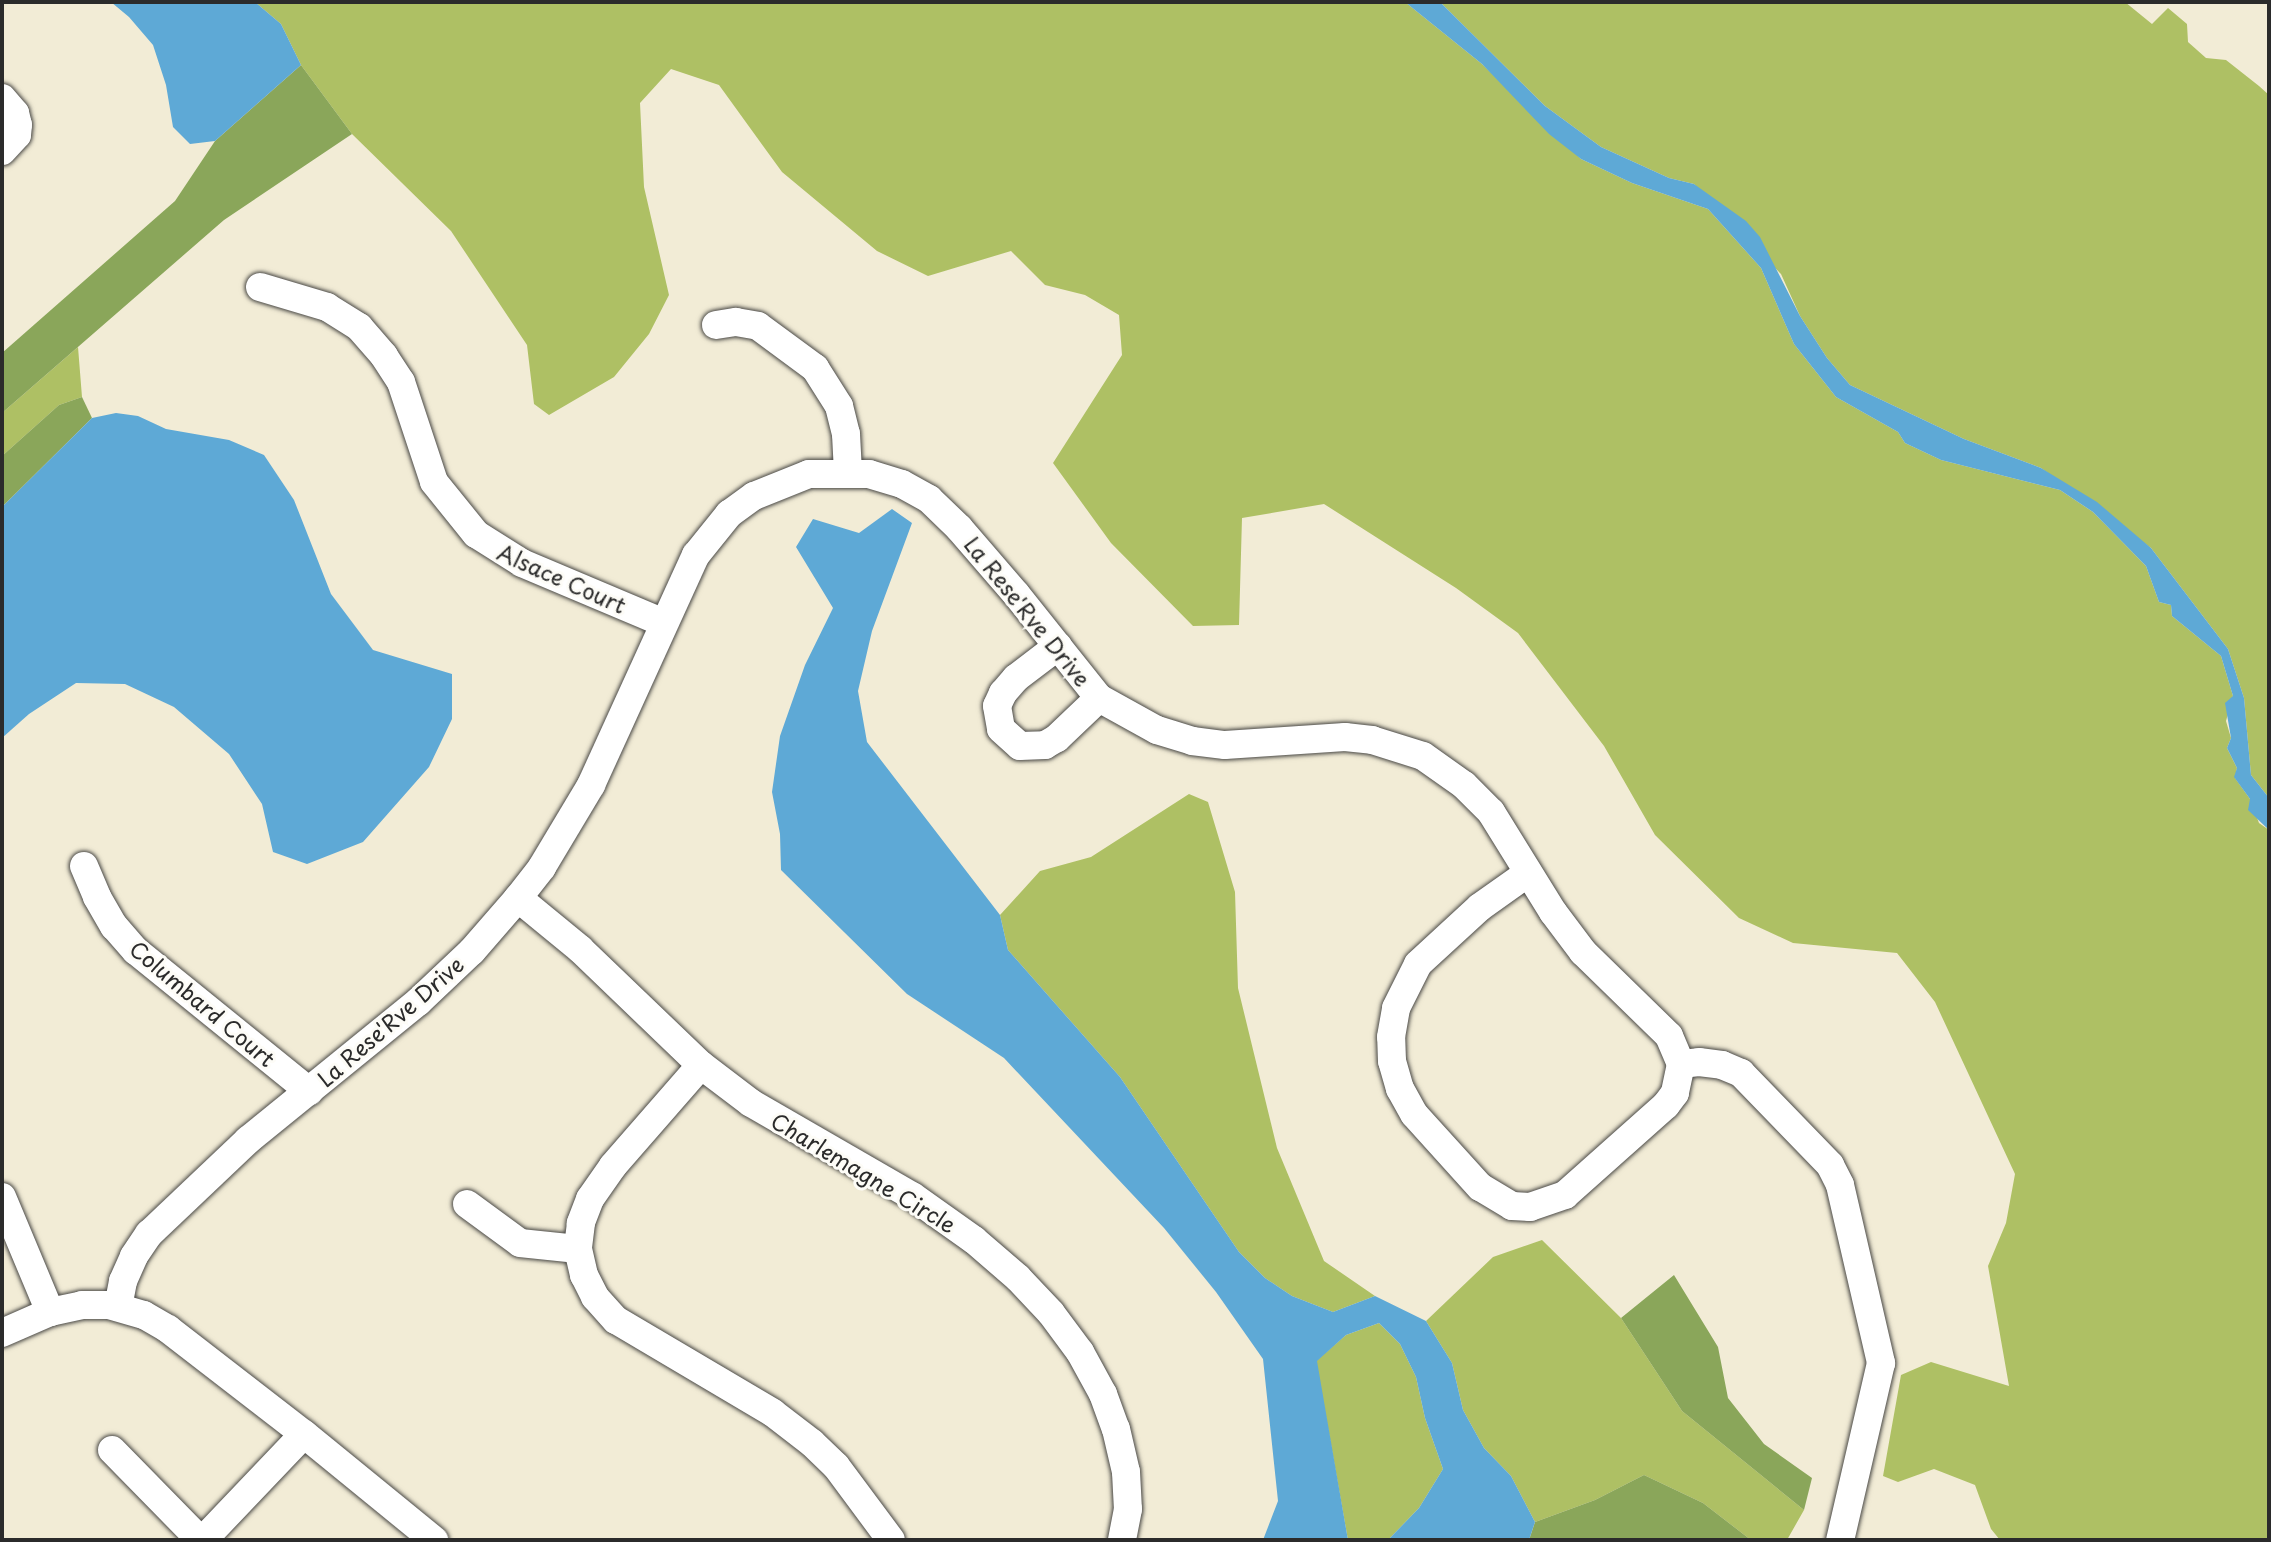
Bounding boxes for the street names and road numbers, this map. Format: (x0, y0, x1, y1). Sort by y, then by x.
street label: La Rese'Rve Drive (959, 530, 1097, 692)
street label: Alsace Court (494, 538, 630, 618)
street label: Columbard Court (124, 934, 282, 1072)
street label: La Rese'Rve Drive (311, 950, 469, 1092)
street label: Charlemagne Circle (767, 1106, 961, 1238)

